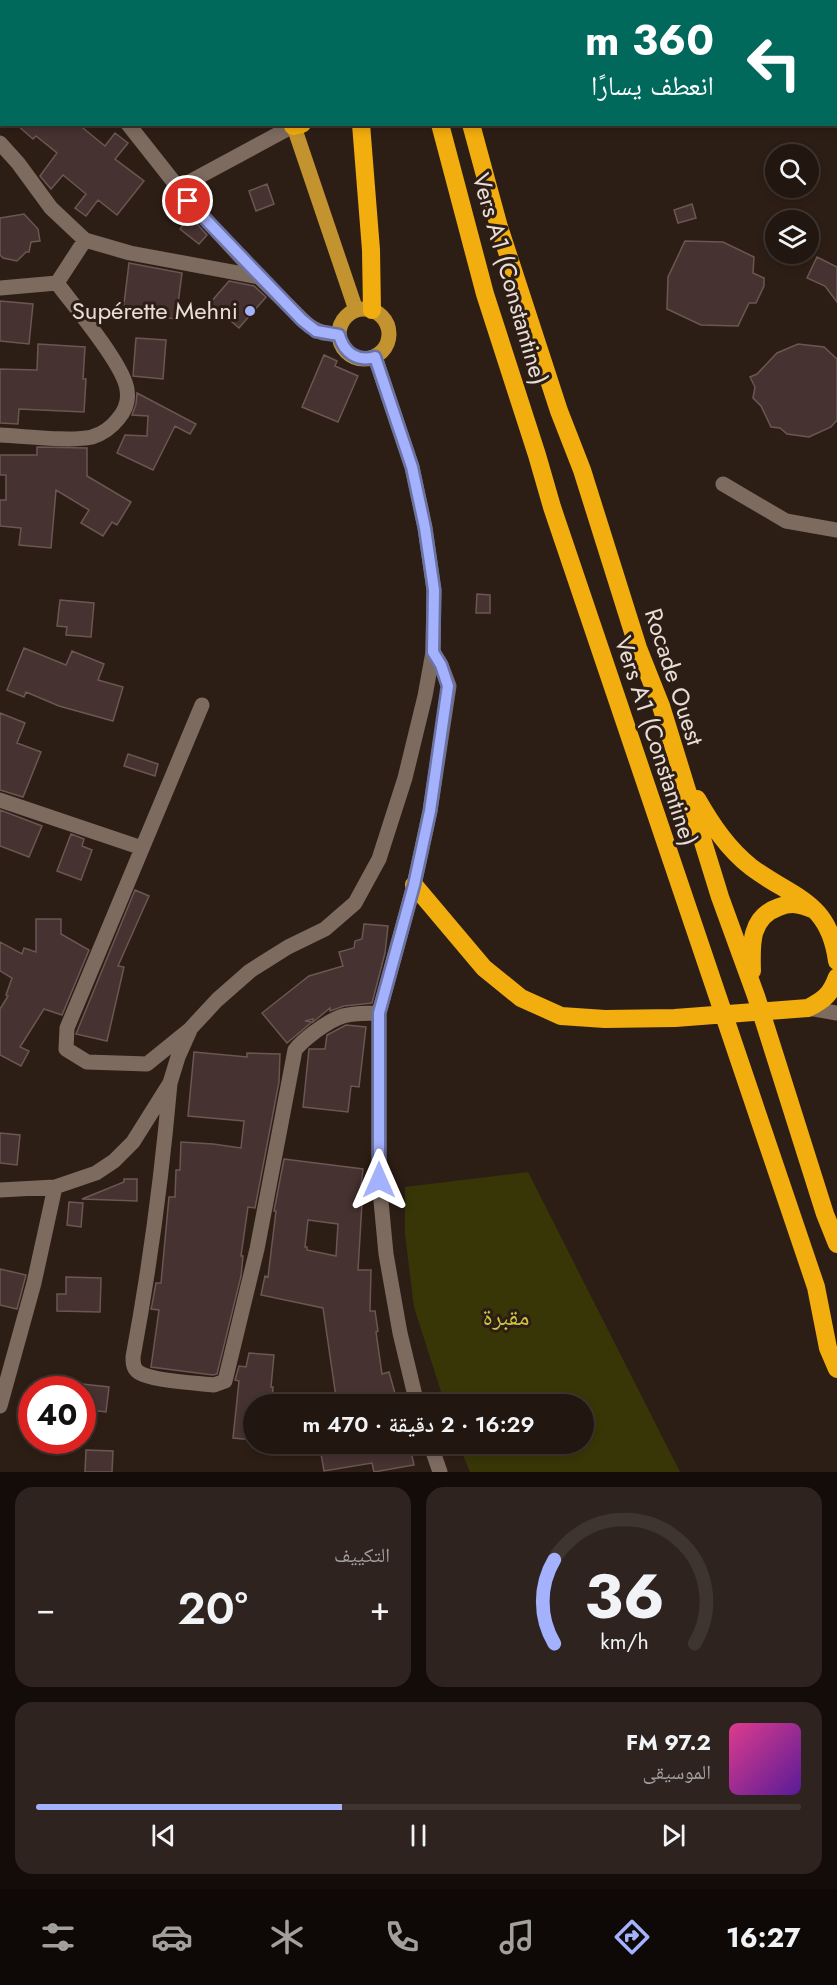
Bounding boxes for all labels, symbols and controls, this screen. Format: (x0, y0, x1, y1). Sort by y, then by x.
text: 360 m (585, 10, 714, 71)
icon: left (735, 24, 813, 102)
text: انعطف يسارًا (591, 66, 714, 105)
map controls (765, 144, 819, 264)
button: search (765, 144, 819, 198)
street label: Vers A1 (Constantine) (464, 169, 557, 389)
pin (162, 175, 213, 226)
icon: arrive (171, 184, 204, 217)
button: layers (765, 210, 819, 264)
place label: Supérette Mehni (72, 293, 238, 328)
marker: Supérette Mehni (243, 304, 257, 318)
street label: Rocade Ouest (636, 604, 713, 750)
street label: Vers A1 (Constantine) (606, 631, 707, 850)
position arrow (347, 1148, 411, 1212)
park label: مقبرة (483, 1299, 529, 1334)
speed limit sign: 40 (18, 1376, 96, 1454)
text: 16:29 · 2 دقيقة · 470 m (302, 1408, 535, 1440)
text: التكييف (334, 1541, 390, 1570)
text: 36 (584, 1551, 664, 1641)
text: 20° (177, 1576, 248, 1641)
text: − (36, 1585, 55, 1632)
text: + (370, 1585, 390, 1632)
text: km/h (600, 1626, 648, 1657)
text: 97.2 FM (626, 1726, 711, 1758)
text: الموسيقى (643, 1758, 711, 1787)
icon: previous (147, 1819, 180, 1852)
icon: pause (402, 1819, 435, 1852)
icon: next (657, 1819, 690, 1852)
icon: filters (37, 1916, 79, 1958)
icon: car (151, 1916, 193, 1958)
icon: climate (266, 1916, 308, 1958)
icon: phone (381, 1916, 423, 1958)
icon: music (496, 1916, 538, 1958)
icon: directions (611, 1916, 653, 1958)
text: 16:27 (726, 1918, 801, 1957)

